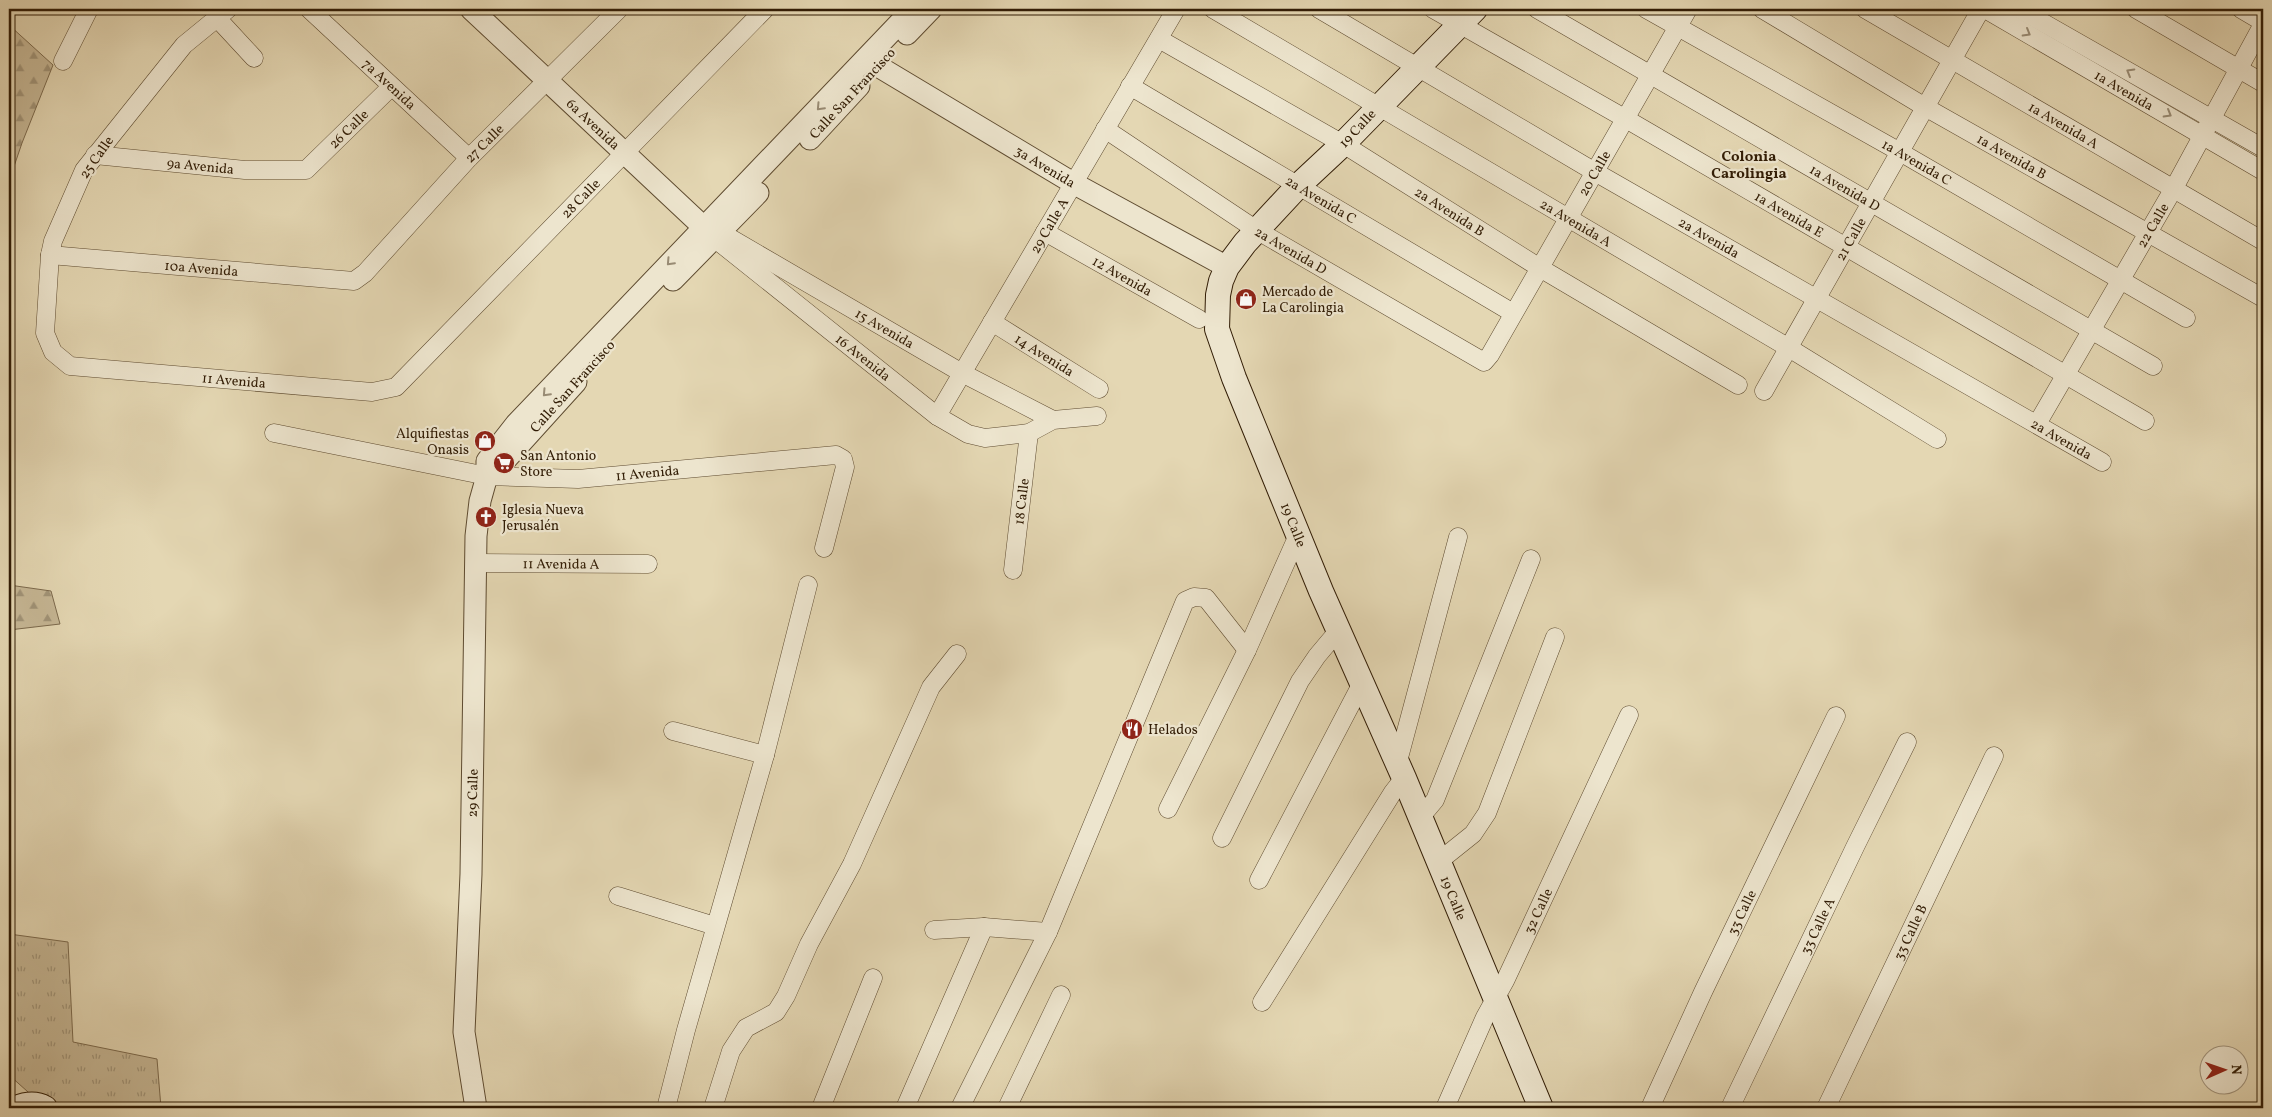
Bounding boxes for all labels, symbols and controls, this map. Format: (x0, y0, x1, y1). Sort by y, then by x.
one-way arrow (2022, 27, 2031, 37)
street label: Calle San Francisco (806, 44, 900, 144)
street label: 7a Avenida (357, 55, 419, 115)
street label: 1a Avenida (2090, 67, 2157, 116)
one-way arrow (2126, 68, 2135, 78)
street label: 6a Avenida (561, 95, 624, 155)
street label: 1a Avenida A (2024, 98, 2102, 154)
one-way arrow (817, 101, 826, 110)
street label: 19 Calle (1335, 105, 1381, 153)
street label: 26 Calle (325, 106, 374, 153)
one-way arrow (2163, 108, 2172, 118)
street label: 27 Calle (461, 120, 509, 168)
street label: 1a Avenida B (1973, 130, 2049, 185)
street label: 25 Calle (76, 132, 119, 183)
street label: 1a Avenida C (1878, 136, 1954, 191)
street label: 3a Avenida (1011, 142, 1078, 193)
street label: 20 Calle (1575, 147, 1616, 200)
district label: Colonia Carolingia (1711, 147, 1787, 185)
street label: 9a Avenida (166, 154, 235, 180)
street label: 1a Avenida D (1805, 161, 1883, 217)
street label: 2a Avenida C (1281, 172, 1359, 229)
street label: 28 Calle (558, 175, 605, 223)
street label: 2a Avenida B (1410, 183, 1488, 242)
street label: 1a Avenida E (1750, 188, 1826, 243)
street label: 29 Calle A (1026, 195, 1074, 257)
street label: 2a Avenida A (1536, 195, 1615, 252)
street label: 22 Calle (2133, 200, 2174, 252)
street label: 2a Avenida (1674, 214, 1742, 264)
street label: 21 Calle (1832, 214, 1872, 265)
street label: 2a Avenida D (1251, 223, 1330, 280)
street label: 12 Avenida (1088, 253, 1155, 302)
one-way arrow (667, 256, 676, 265)
street label: 10a Avenida (164, 257, 239, 282)
place label: Mercado de La Carolingia (1262, 283, 1344, 318)
shop icon: Mercado de La Carolingia (1234, 287, 1258, 311)
street label: 15 Avenida (851, 305, 917, 354)
street label: 16 Avenida (831, 330, 894, 386)
street label: 14 Avenida (1010, 330, 1077, 382)
street label: Calle San Francisco (526, 337, 620, 437)
street label: 11 Avenida (201, 369, 267, 394)
one-way arrow (543, 387, 552, 396)
street label: 2a Avenida (2027, 415, 2095, 465)
place label: Alquifiestas Onasis (396, 425, 469, 460)
shop icon: Alquifiestas Onasis (473, 429, 497, 453)
place label: San Antonio Store (520, 447, 596, 482)
supermarket icon: San Antonio Store (492, 451, 516, 475)
street label: 11 Avenida (615, 462, 680, 486)
street label: 18 Calle (1010, 477, 1035, 526)
street label: 19 Calle (1275, 500, 1310, 551)
place label: Iglesia Nueva Jerusalén (502, 501, 584, 536)
church icon: Iglesia Nueva Jerusalén (474, 505, 498, 529)
street label: 11 Avenida A (523, 555, 600, 575)
restaurant icon: Helados (1120, 717, 1144, 741)
place label: Helados (1148, 721, 1198, 740)
street label: 29 Calle (464, 768, 484, 818)
street label: 19 Calle (1435, 873, 1470, 924)
street label: 32 Calle (1520, 885, 1558, 938)
street label: 33 Calle (1724, 887, 1762, 939)
street label: 33 Calle A (1797, 895, 1840, 958)
street label: 33 Calle B (1890, 902, 1933, 964)
north arrow (2200, 1044, 2250, 1094)
text: N (2226, 1064, 2245, 1075)

